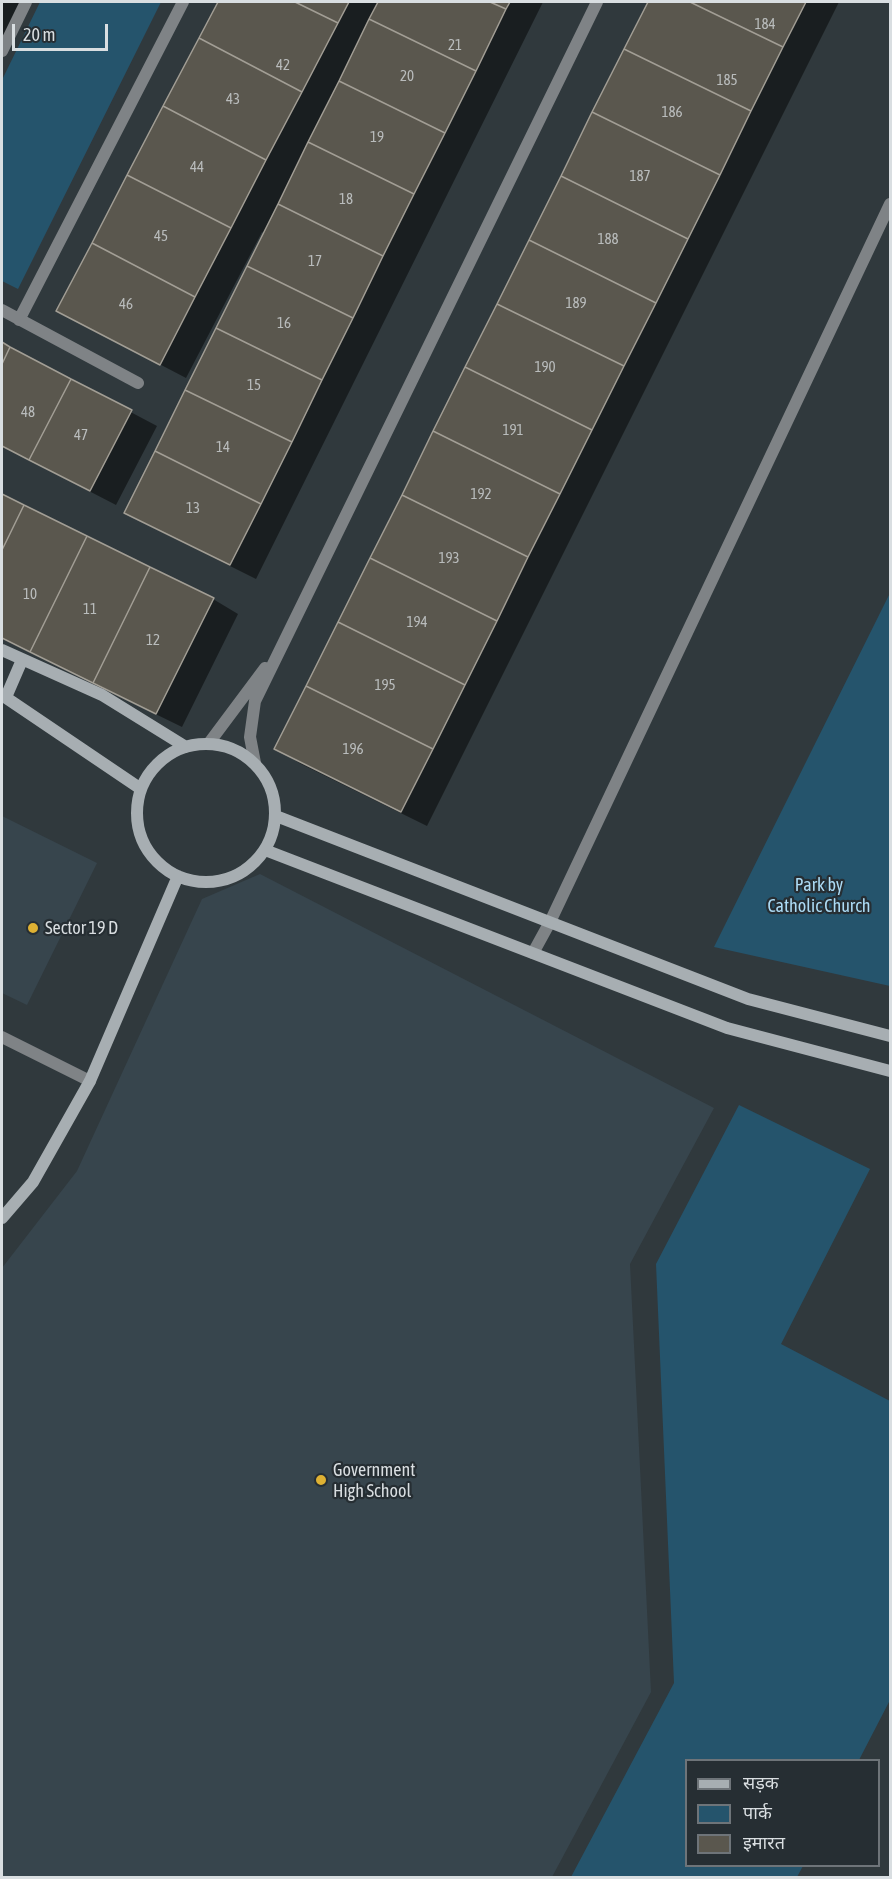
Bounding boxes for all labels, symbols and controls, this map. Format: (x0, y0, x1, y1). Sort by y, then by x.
scale bar (15, 12, 111, 50)
house number: 184 (754, 15, 776, 33)
text: 20 m (23, 24, 55, 45)
house number: 21 (448, 36, 462, 54)
house number: 42 (276, 56, 290, 74)
house number: 20 (400, 67, 414, 85)
house number: 185 (716, 71, 738, 89)
house number: 43 (226, 90, 240, 108)
house number: 186 (661, 103, 683, 121)
house number: 19 (370, 128, 384, 146)
house number: 44 (190, 158, 204, 176)
house number: 187 (629, 167, 651, 185)
house number: 18 (339, 190, 353, 208)
house number: 45 (154, 227, 168, 245)
house number: 188 (597, 230, 619, 248)
house number: 17 (308, 252, 322, 270)
house number: 189 (565, 294, 587, 312)
house number: 46 (119, 295, 133, 313)
house number: 16 (277, 314, 291, 332)
house number: 190 (534, 358, 556, 376)
house number: 15 (247, 376, 261, 394)
house number: 48 (21, 403, 35, 421)
house number: 191 (502, 421, 524, 439)
house number: 47 (74, 426, 88, 444)
house number: 14 (216, 438, 230, 456)
house number: 192 (470, 485, 492, 503)
house number: 13 (186, 499, 200, 517)
house number: 193 (438, 549, 460, 567)
house number: 10 (23, 585, 37, 603)
house number: 11 (83, 600, 97, 618)
house number: 194 (406, 613, 428, 631)
house number: 12 (146, 631, 160, 649)
house number: 195 (374, 676, 396, 694)
house number: 196 (342, 740, 364, 758)
park label: Park by Catholic Church (767, 874, 871, 916)
place label: Sector 19 D (45, 917, 118, 939)
marker: Sector 19 D (26, 921, 40, 935)
place label: Government High School (333, 1459, 415, 1502)
marker: Government High School (314, 1473, 328, 1487)
legend (685, 1759, 880, 1867)
text: सड़क (743, 1772, 779, 1793)
text: पार्क (743, 1802, 772, 1823)
text: इमारत (743, 1832, 785, 1853)

